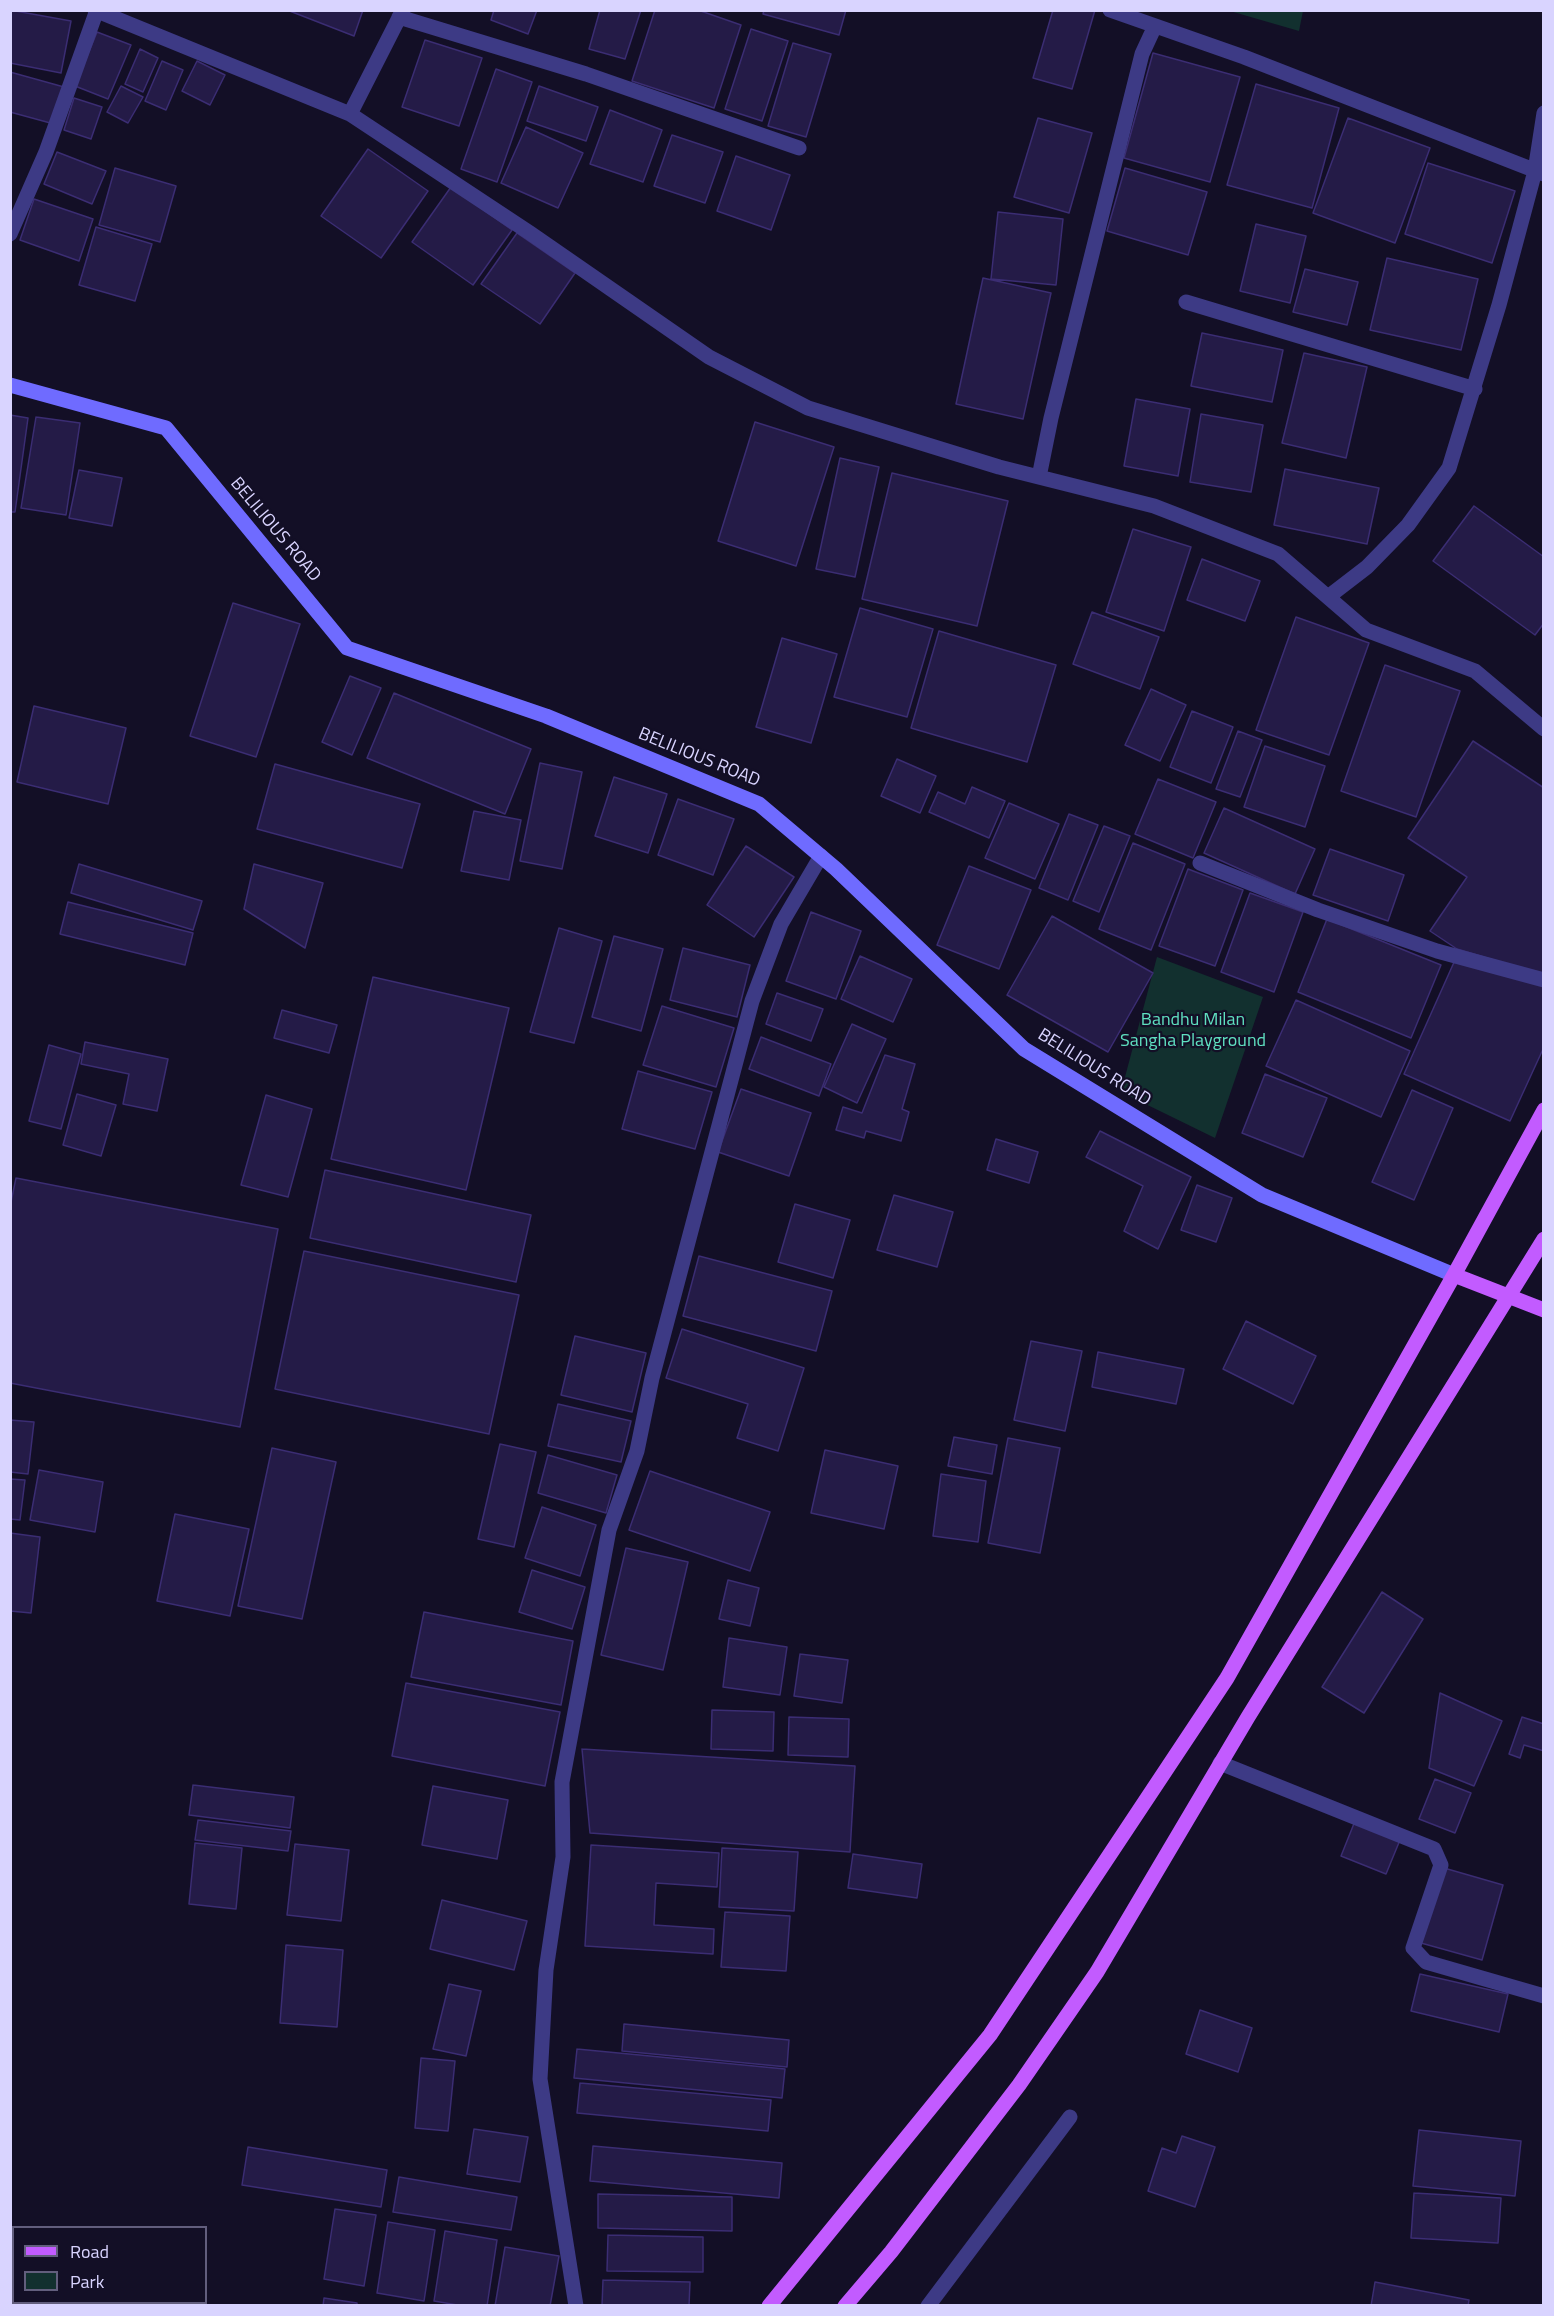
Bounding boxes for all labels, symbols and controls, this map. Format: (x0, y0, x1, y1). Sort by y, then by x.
street label: BELILIOUS ROAD (225, 473, 325, 587)
street label: BELILIOUS ROAD (635, 724, 763, 792)
park label: Bandhu Milan Sangha Playground (1120, 1010, 1266, 1052)
street label: BELILIOUS ROAD (1033, 1025, 1155, 1111)
legend (12, 2226, 207, 2304)
text: Road (70, 2238, 109, 2265)
text: Park (70, 2268, 104, 2295)

